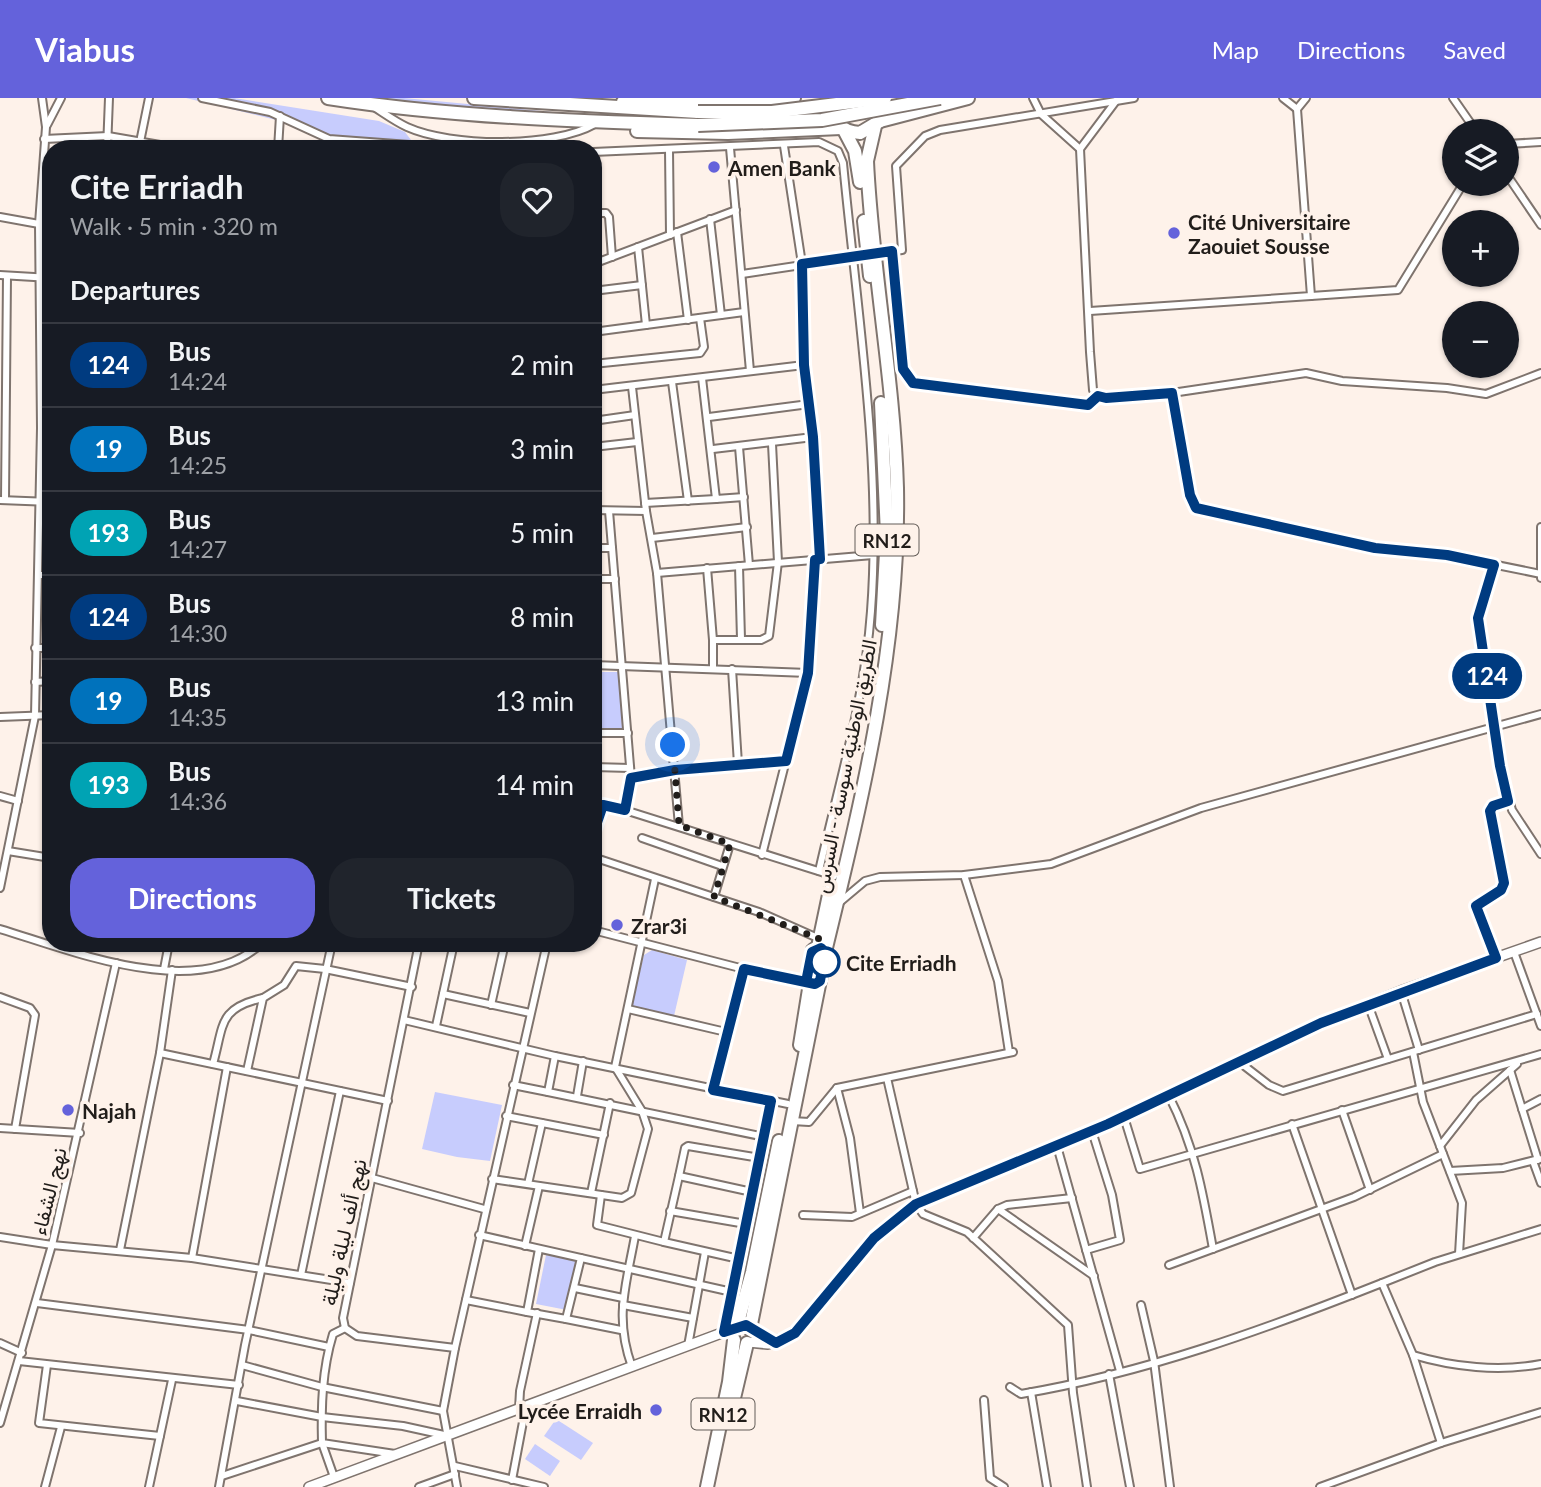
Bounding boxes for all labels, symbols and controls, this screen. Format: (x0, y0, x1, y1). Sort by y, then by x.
text: Viabus (35, 29, 135, 69)
text: Map (1212, 35, 1259, 64)
text: Directions (1297, 35, 1405, 64)
text: Saved (1443, 35, 1506, 64)
map controls (1442, 119, 1519, 378)
button: layers (1442, 119, 1519, 196)
place label: Amen Bank (727, 155, 836, 180)
marker: Amen Bank (706, 159, 722, 175)
button: heart (500, 163, 574, 237)
text: Cite Erriadh (70, 166, 244, 206)
place label: Cité Universitaire Zaouiet Sousse (1188, 209, 1351, 258)
button: + (1442, 210, 1519, 287)
text: Walk · 5 min · 320 m (70, 212, 278, 240)
marker: Cité Universitaire Zaouiet Sousse (1166, 225, 1182, 241)
text: Departures (70, 274, 200, 306)
button: − (1442, 301, 1519, 378)
text: Bus (168, 335, 211, 367)
text: 2 min (510, 349, 574, 381)
text: 124 (88, 350, 129, 379)
text: 14:24 (168, 367, 227, 395)
text: Bus (168, 419, 211, 451)
text: 3 min (510, 433, 574, 465)
text: 19 (95, 434, 122, 463)
text: 14:25 (168, 451, 227, 479)
text: Bus (168, 503, 211, 535)
text: 5 min (510, 517, 574, 549)
text: 193 (88, 518, 129, 547)
road number: RN12 (856, 524, 918, 556)
text: 14:27 (168, 535, 227, 563)
text: Bus (168, 587, 211, 619)
text: 8 min (510, 601, 574, 633)
text: 124 (88, 602, 129, 631)
text: 14:30 (168, 619, 227, 647)
street label: الطريق الوطنية سوسة - السرس (807, 637, 883, 895)
line badge: 124 (1447, 653, 1527, 699)
text: 124 (1466, 661, 1508, 690)
text: Bus (168, 671, 211, 703)
text: 13 min (495, 685, 574, 717)
text: 19 (95, 686, 122, 715)
text: 14:35 (168, 703, 227, 731)
your location (655, 727, 690, 762)
text: Bus (168, 755, 211, 787)
text: 14 min (495, 769, 574, 801)
text: 193 (88, 770, 129, 799)
text: 14:36 (168, 787, 227, 815)
button: Directions (70, 858, 315, 938)
button: Tickets (329, 858, 574, 938)
place label: Zrar3i (631, 913, 687, 938)
marker: Zrar3i (609, 917, 625, 933)
marker: Cite Erriadh (810, 947, 840, 977)
place label: Cite Erriadh (846, 950, 957, 975)
place label: Najah (82, 1098, 136, 1123)
marker: Najah (60, 1102, 76, 1118)
street label: نهج الشفاء (25, 1145, 74, 1238)
street label: نهج ألف ليلة وليلة (315, 1156, 374, 1308)
place label: Lycée Erraidh (518, 1398, 642, 1423)
road number: RN12 (692, 1398, 754, 1430)
marker: Lycée Erraidh (648, 1402, 664, 1418)

